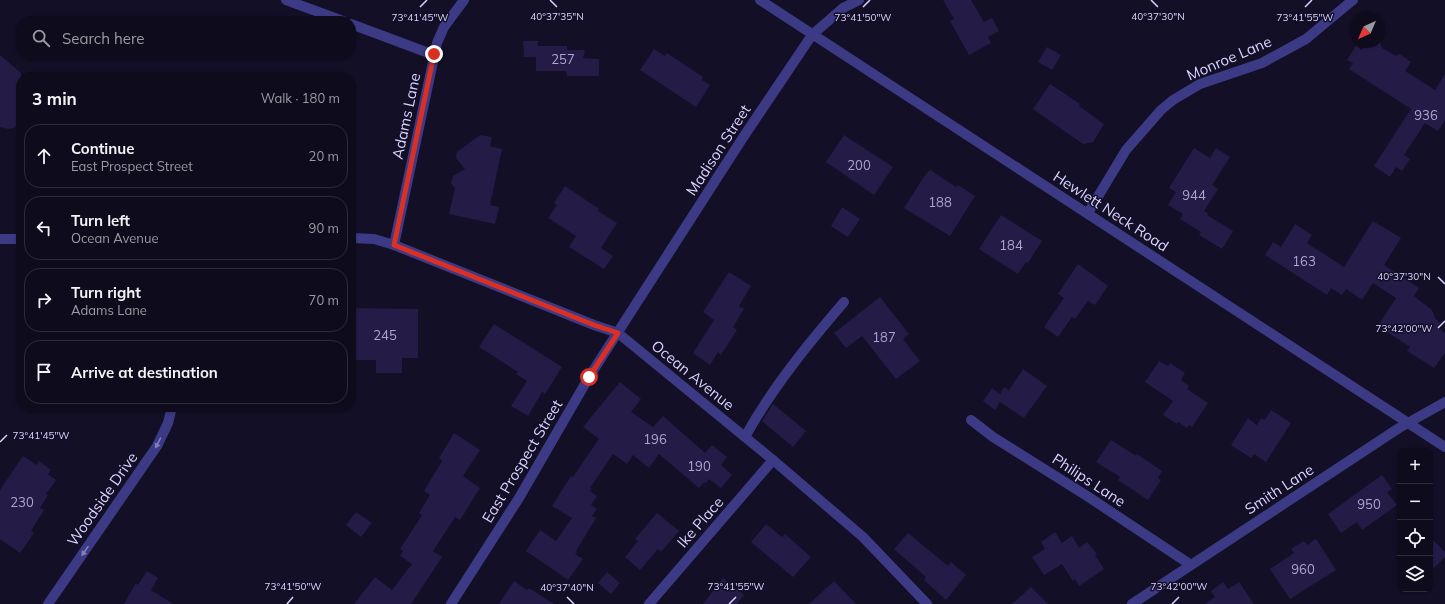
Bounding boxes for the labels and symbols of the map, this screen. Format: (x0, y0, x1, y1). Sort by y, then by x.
text: 40°37'35"N (530, 10, 584, 23)
text: 40°37'30"N (1131, 10, 1185, 23)
text: 73°41'45"W (392, 11, 448, 24)
text: 73°41'50"W (835, 11, 891, 24)
text: 73°41'55"W (1277, 11, 1333, 24)
north arrow (1349, 12, 1385, 48)
street label: Monroe Lane (1184, 32, 1274, 84)
route end (425, 45, 443, 63)
house number: 257 (551, 51, 575, 67)
street label: Adams Lane (388, 71, 424, 161)
street label: Madison Street (682, 101, 754, 199)
house number: 936 (1414, 107, 1438, 123)
house number: 200 (847, 157, 871, 173)
street label: Hewlett Neck Road (1050, 167, 1172, 255)
house number: 944 (1182, 187, 1206, 203)
house number: 188 (928, 194, 952, 210)
house number: 184 (999, 237, 1023, 253)
house number: 163 (1292, 253, 1316, 269)
text: 40°37'30"N (1377, 270, 1431, 283)
text: 73°42'00"W (1376, 322, 1432, 335)
house number: 245 (373, 327, 397, 343)
house number: 187 (872, 329, 896, 345)
street label: Ocean Avenue (648, 336, 738, 414)
route start (580, 368, 598, 386)
street label: East Prospect Street (478, 396, 566, 526)
text: 73°41'45"W (13, 429, 69, 442)
house number: 196 (643, 431, 667, 447)
one-way arrow (155, 437, 161, 449)
street label: Woodside Drive (63, 448, 141, 550)
street label: Philips Lane (1049, 449, 1129, 511)
house number: 190 (687, 458, 711, 474)
street label: Smith Lane (1241, 460, 1317, 518)
street label: Ike Place (673, 493, 727, 551)
house number: 230 (10, 494, 34, 510)
house number: 950 (1357, 496, 1381, 512)
one-way arrow (81, 545, 89, 556)
house number: 960 (1291, 561, 1315, 577)
text: 73°41'50"W (265, 580, 321, 593)
text: 73°41'55"W (708, 580, 764, 593)
text: 73°42'00"W (1151, 580, 1207, 593)
text: 40°37'40"N (540, 581, 594, 594)

